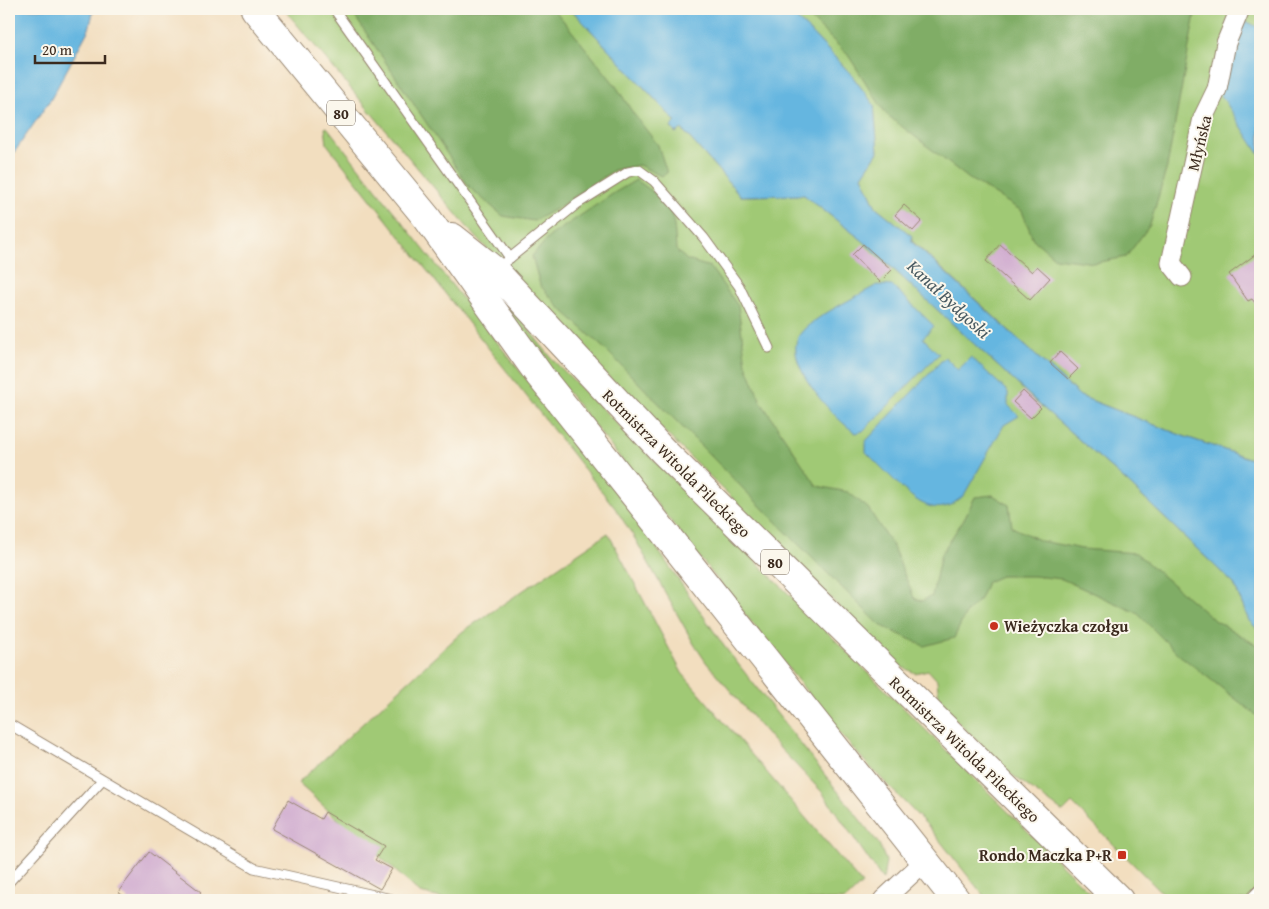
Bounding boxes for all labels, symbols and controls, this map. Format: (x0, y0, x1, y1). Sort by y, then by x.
scale bar (35, 32, 105, 64)
text: 20 m (42, 39, 73, 60)
road number: 80 (327, 100, 355, 126)
street label: Młyńska (1180, 112, 1218, 173)
water label: Kanał Bydgoski (901, 253, 997, 345)
street label: Rotmistrza Witolda Pileckiego (597, 383, 757, 543)
road number: 80 (761, 550, 789, 574)
place label: Wieżyczka czołgu (1004, 614, 1129, 638)
marker: Wieżyczka czołgu (988, 620, 1000, 632)
street label: Rotmistrza Witolda Pileckiego (884, 670, 1046, 828)
place label: Rondo Maczka P+R (979, 843, 1112, 867)
marker: Rondo Maczka P+R (1116, 849, 1128, 861)

